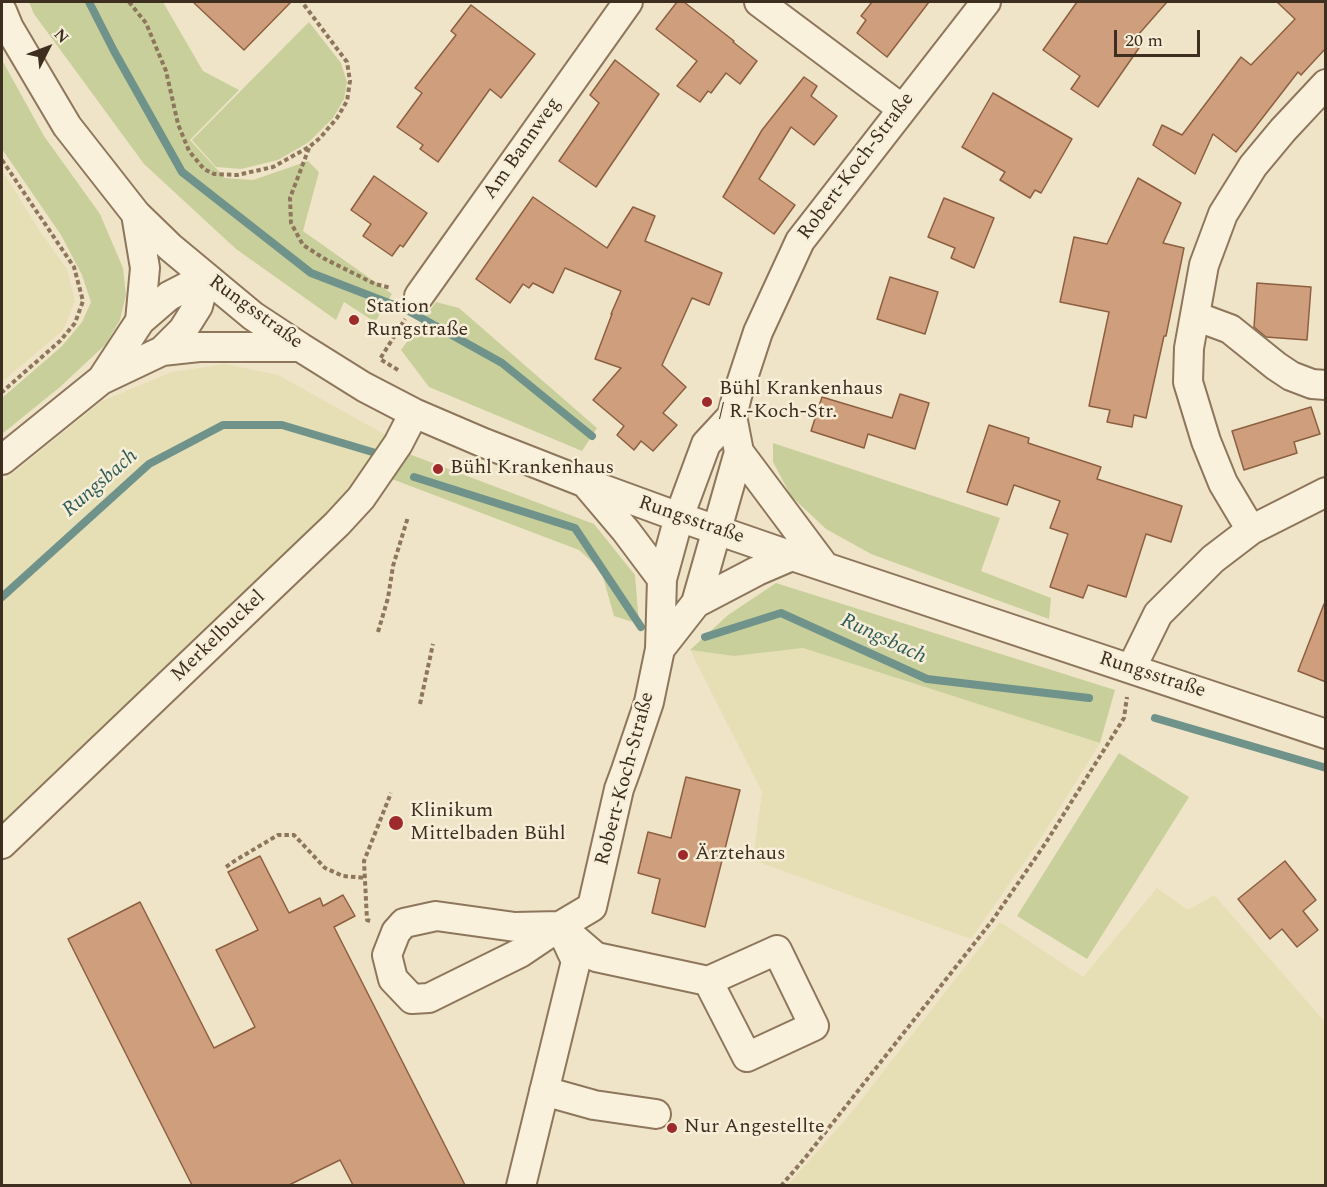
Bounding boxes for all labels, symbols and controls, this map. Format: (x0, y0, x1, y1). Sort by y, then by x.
north arrow (18, 18, 78, 78)
scale bar (1117, 18, 1202, 56)
text: N (48, 23, 75, 49)
text: 20 m (1125, 27, 1163, 54)
street label: Robert-Koch-Straße (794, 89, 920, 245)
street label: Am Bannweg (479, 93, 567, 205)
street label: Rungsstraße (203, 271, 307, 355)
place label: Station Rungstraße (366, 296, 468, 343)
marker: Station Rungstraße (347, 313, 361, 327)
place label: Bühl Krankenhaus / R.-Koch-Str. (719, 378, 883, 425)
marker: Bühl Krankenhaus / R.-Koch-Str. (700, 395, 714, 409)
water label: Rungsbach (58, 444, 144, 524)
place label: Bühl Krankenhaus (450, 457, 614, 481)
marker: Bühl Krankenhaus (431, 462, 445, 476)
street label: Rungsstraße (635, 492, 747, 550)
street label: Merkelbuckel (167, 586, 271, 688)
water label: Rungsbach (836, 609, 930, 671)
street label: Rungsstraße (1096, 648, 1208, 704)
street label: Robert-Koch-Straße (591, 690, 661, 868)
place label: Klinikum Mittelbaden Bühl (410, 800, 566, 847)
marker: Klinikum Mittelbaden Bühl (387, 814, 405, 832)
place label: Ärztehaus (695, 843, 786, 867)
marker: Ärztehaus (676, 848, 690, 862)
place label: Nur Angestellte (684, 1116, 825, 1140)
marker: Nur Angestellte (665, 1121, 679, 1135)

